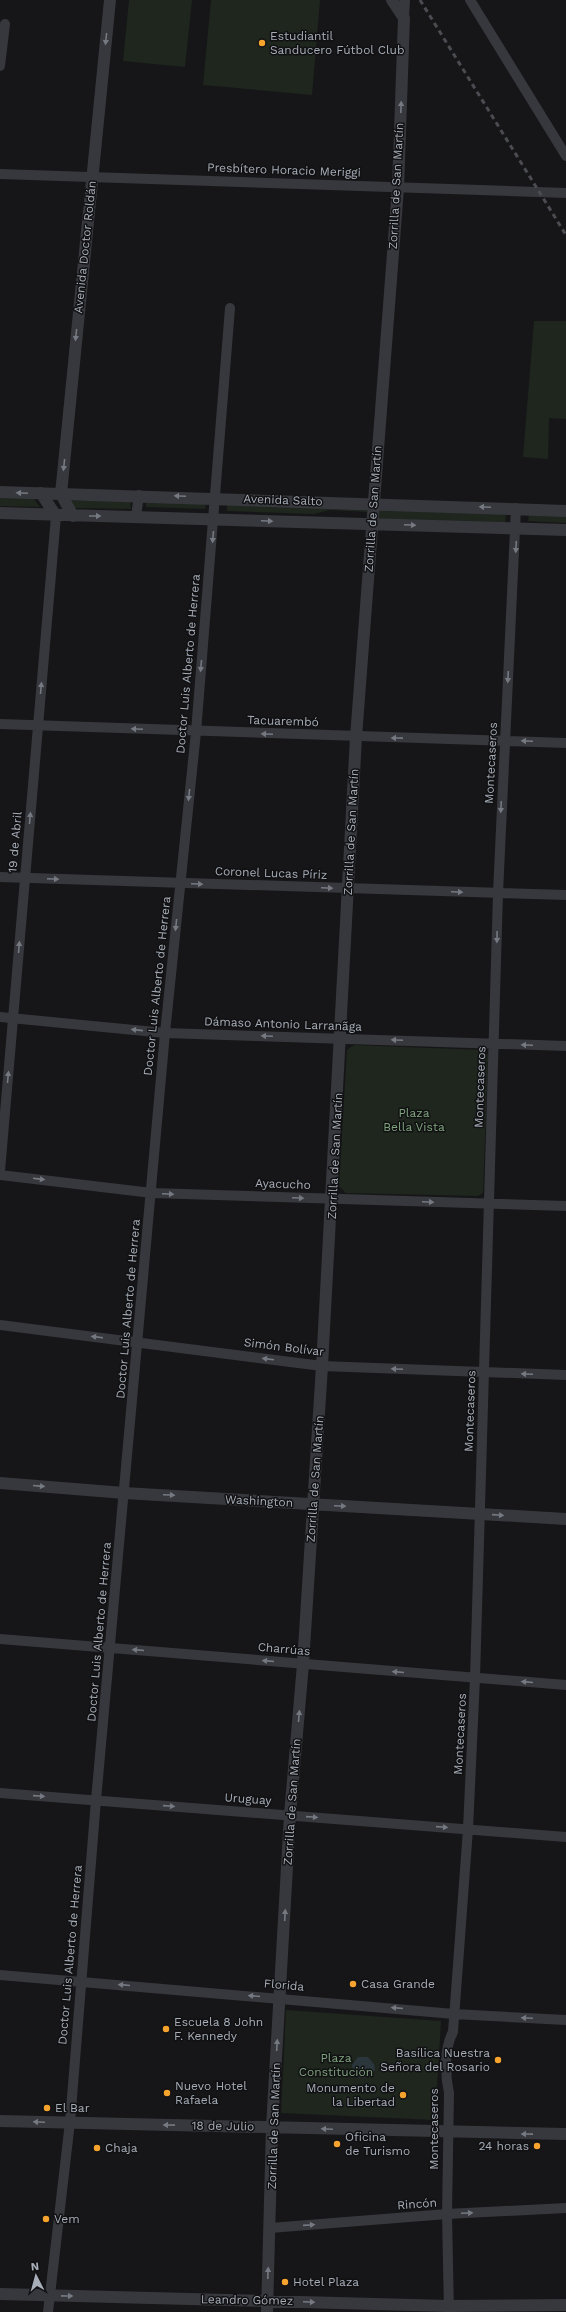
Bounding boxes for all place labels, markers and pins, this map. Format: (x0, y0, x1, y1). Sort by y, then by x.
place label: Estudiantil Sanducero Fútbol Club (270, 29, 405, 57)
marker: Estudiantil Sanducero Fútbol Club (257, 38, 267, 48)
place label: Casa Grande (361, 1977, 435, 1991)
marker: Casa Grande (348, 1979, 358, 1989)
place label: Escuela 8 John F. Kennedy (174, 2015, 263, 2043)
marker: Escuela 8 John F. Kennedy (161, 2024, 171, 2034)
place label: Basílica Nuestra Señora del Rosario (380, 2046, 490, 2074)
marker: Basílica Nuestra Señora del Rosario (493, 2055, 503, 2065)
place label: Nuevo Hotel Rafaela (175, 2079, 247, 2107)
place label: Monumento de la Libertad (306, 2081, 395, 2109)
marker: Nuevo Hotel Rafaela (162, 2088, 172, 2098)
marker: Monumento de la Libertad (398, 2090, 408, 2100)
place label: El Bar (55, 2101, 90, 2115)
marker: El Bar (42, 2103, 52, 2113)
place label: Oficina de Turismo (345, 2130, 410, 2158)
marker: Oficina de Turismo (332, 2139, 342, 2149)
place label: 24 horas (478, 2139, 529, 2153)
place label: Chaja (105, 2141, 138, 2155)
marker: 24 horas (532, 2141, 542, 2151)
marker: Chaja (92, 2143, 102, 2153)
place label: Vem (54, 2212, 80, 2226)
marker: Vem (41, 2214, 51, 2224)
place label: Hotel Plaza (293, 2275, 359, 2289)
marker: Hotel Plaza (280, 2277, 290, 2287)

